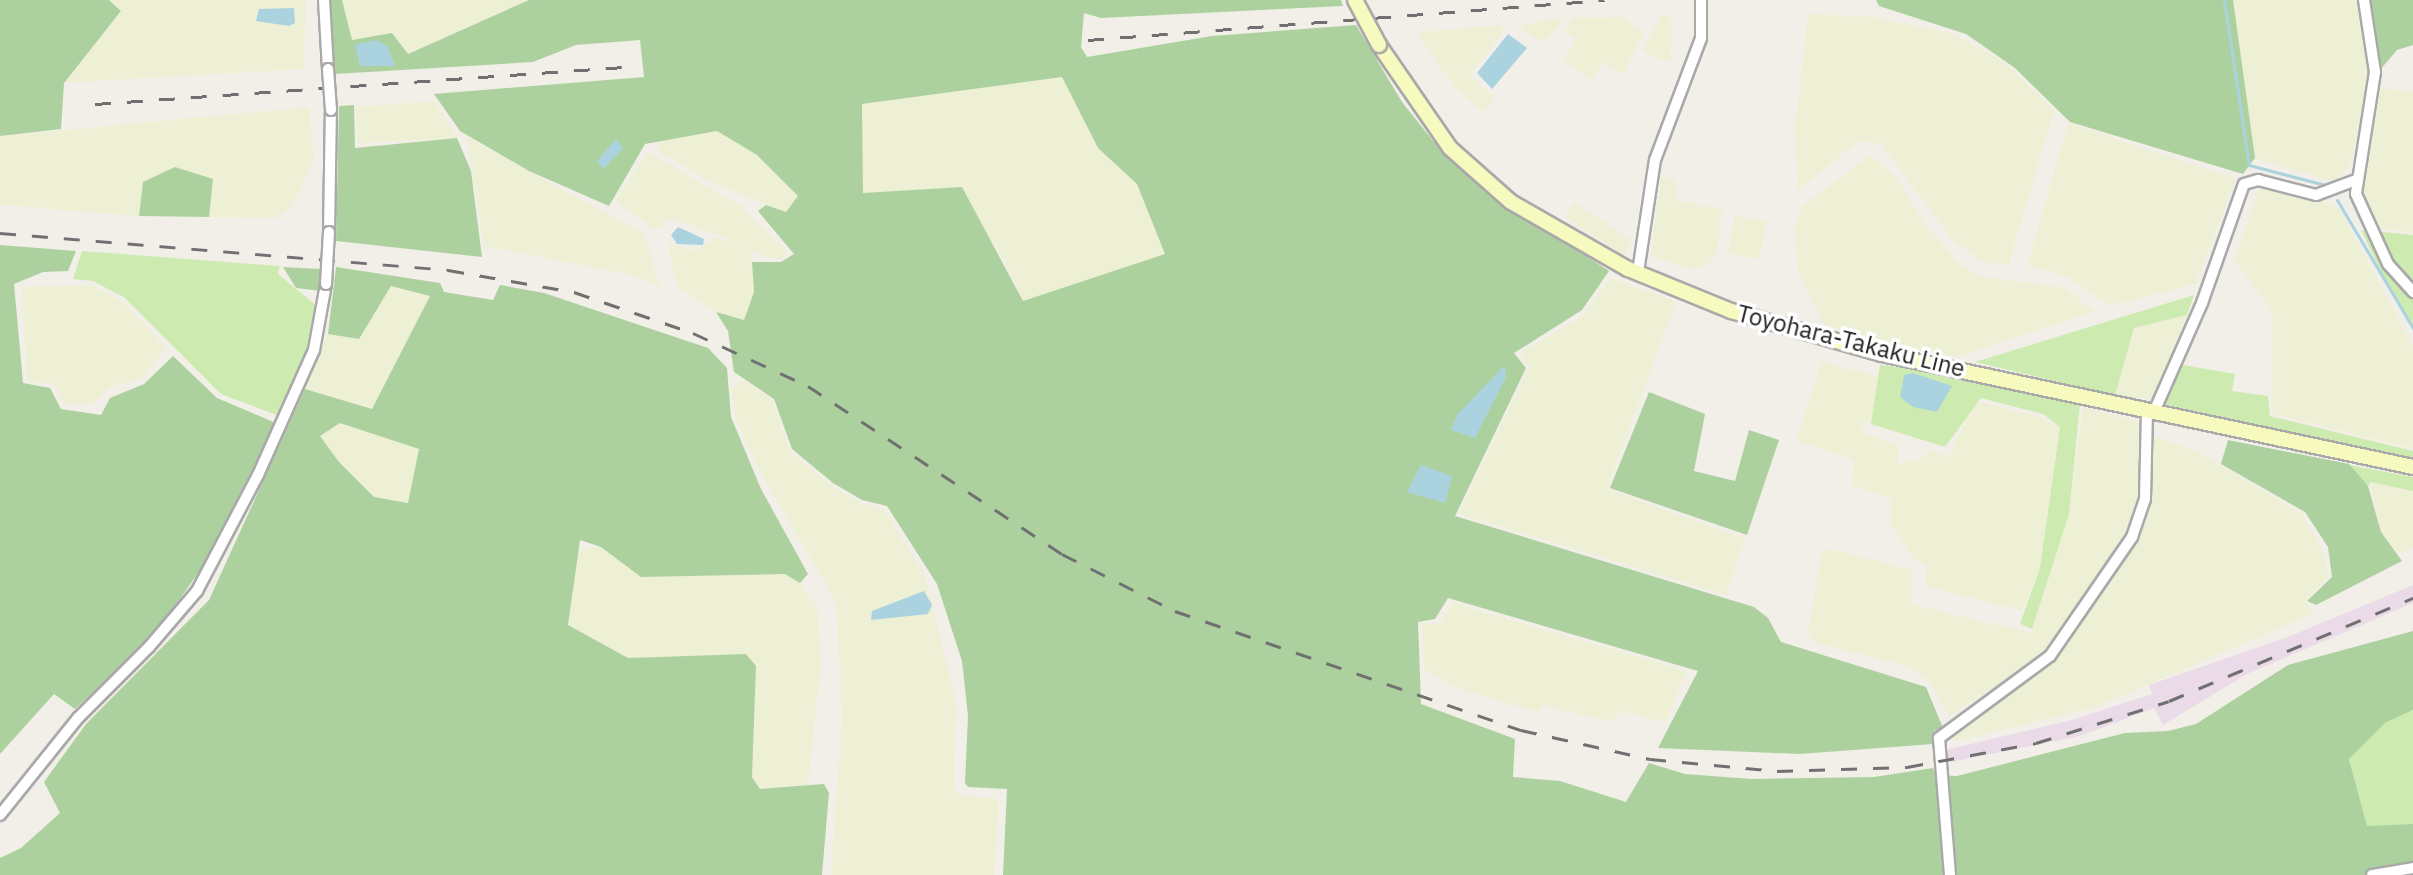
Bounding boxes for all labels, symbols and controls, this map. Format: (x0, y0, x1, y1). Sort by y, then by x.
street label: Toyohara-Takaku Line (1734, 299, 1968, 383)

